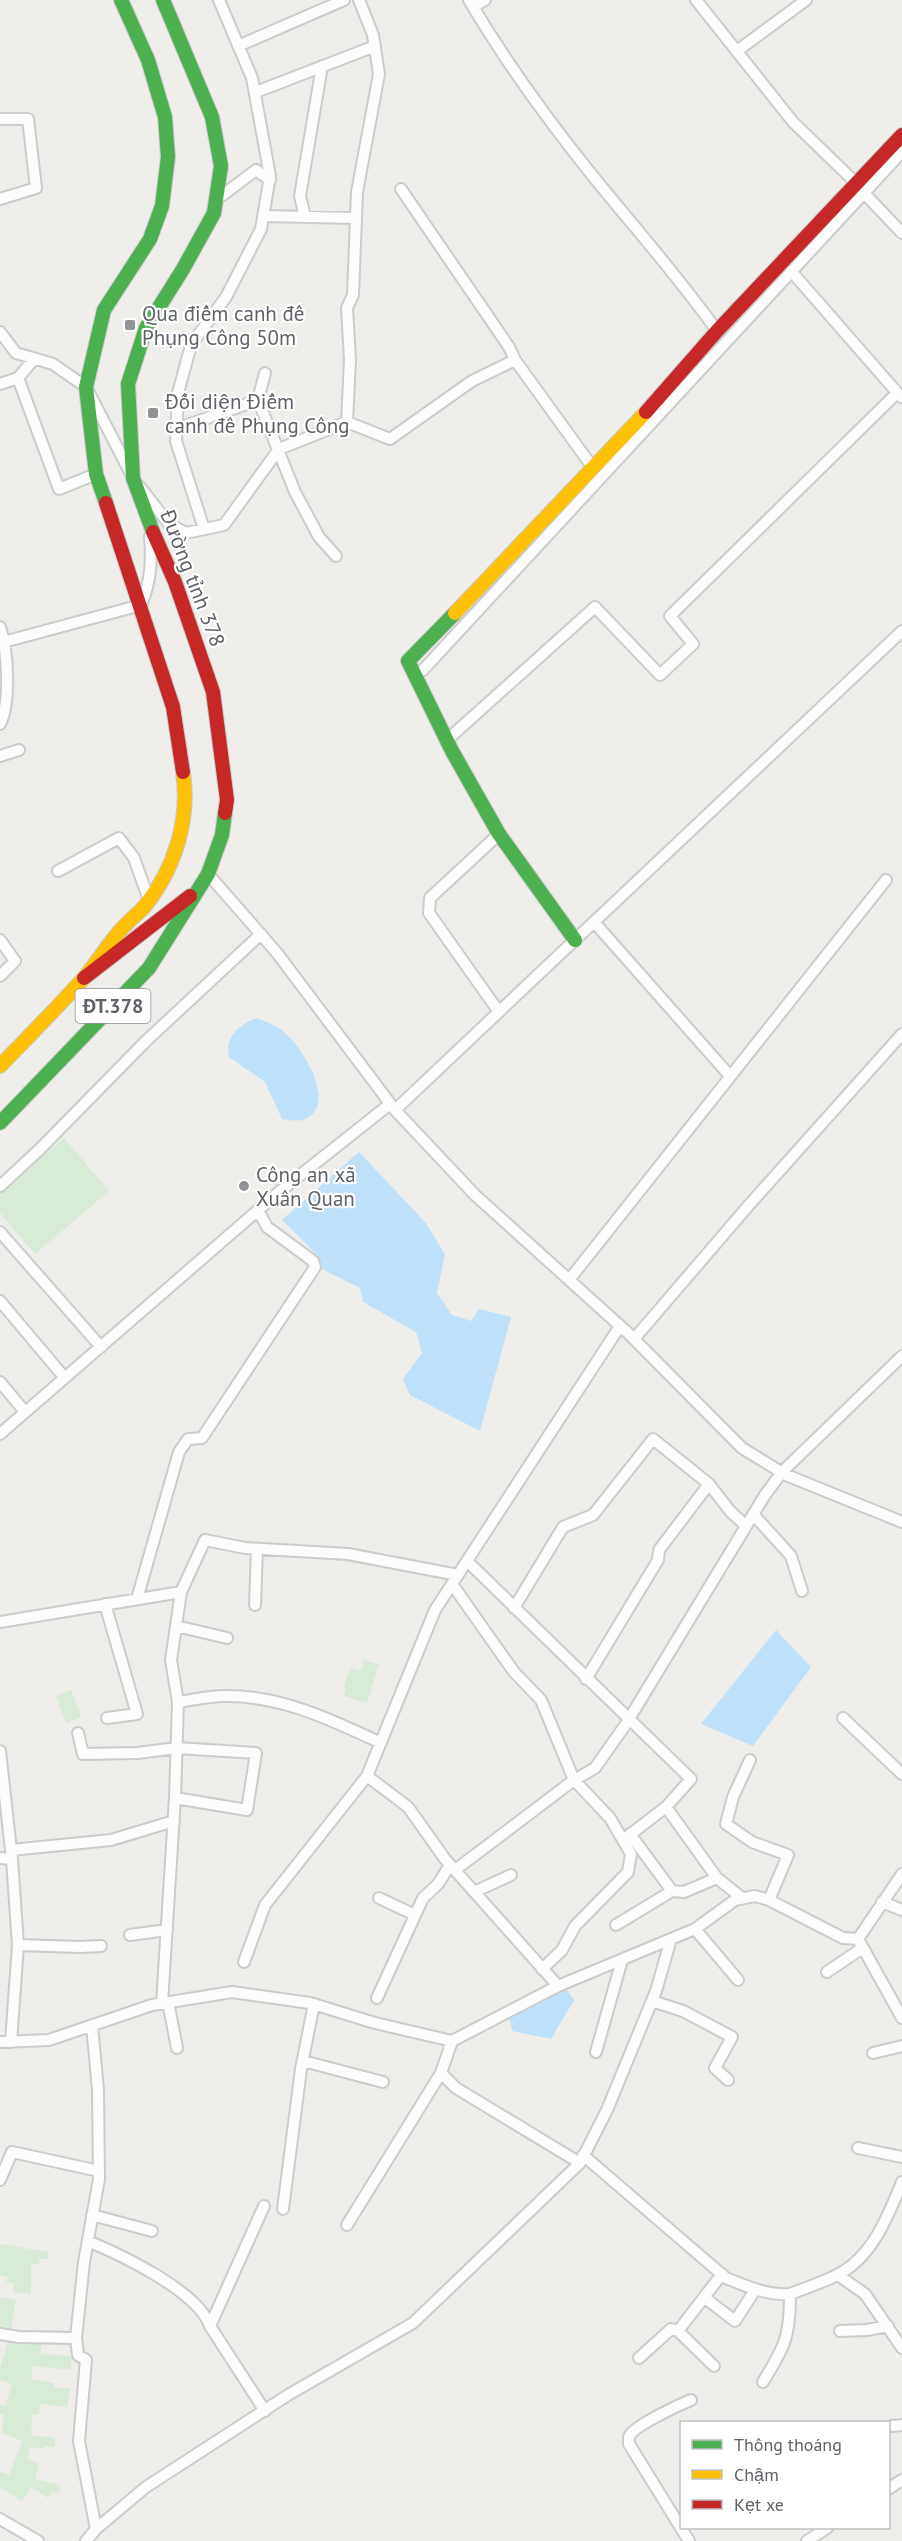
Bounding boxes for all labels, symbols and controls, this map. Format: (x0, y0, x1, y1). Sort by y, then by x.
place label: Qua điếm canh đê Phụng Công 50m (142, 300, 304, 351)
marker: Qua điếm canh đê Phụng Công 50m (123, 318, 137, 332)
place label: Đối diện Điếm canh đê Phụng Công (164, 388, 350, 439)
marker: Đối diện Điếm canh đê Phụng Công (146, 406, 160, 420)
street label: Đường tỉnh 378 (154, 505, 232, 650)
road number: ĐT.378 (76, 989, 150, 1023)
place label: Công an xã Xuân Quan (256, 1161, 356, 1212)
marker: Công an xã Xuân Quan (237, 1179, 251, 1193)
legend (680, 2421, 890, 2529)
text: Thông thoáng (734, 2433, 842, 2456)
text: Chậm (734, 2463, 779, 2486)
text: Kẹt xe (734, 2493, 784, 2516)

